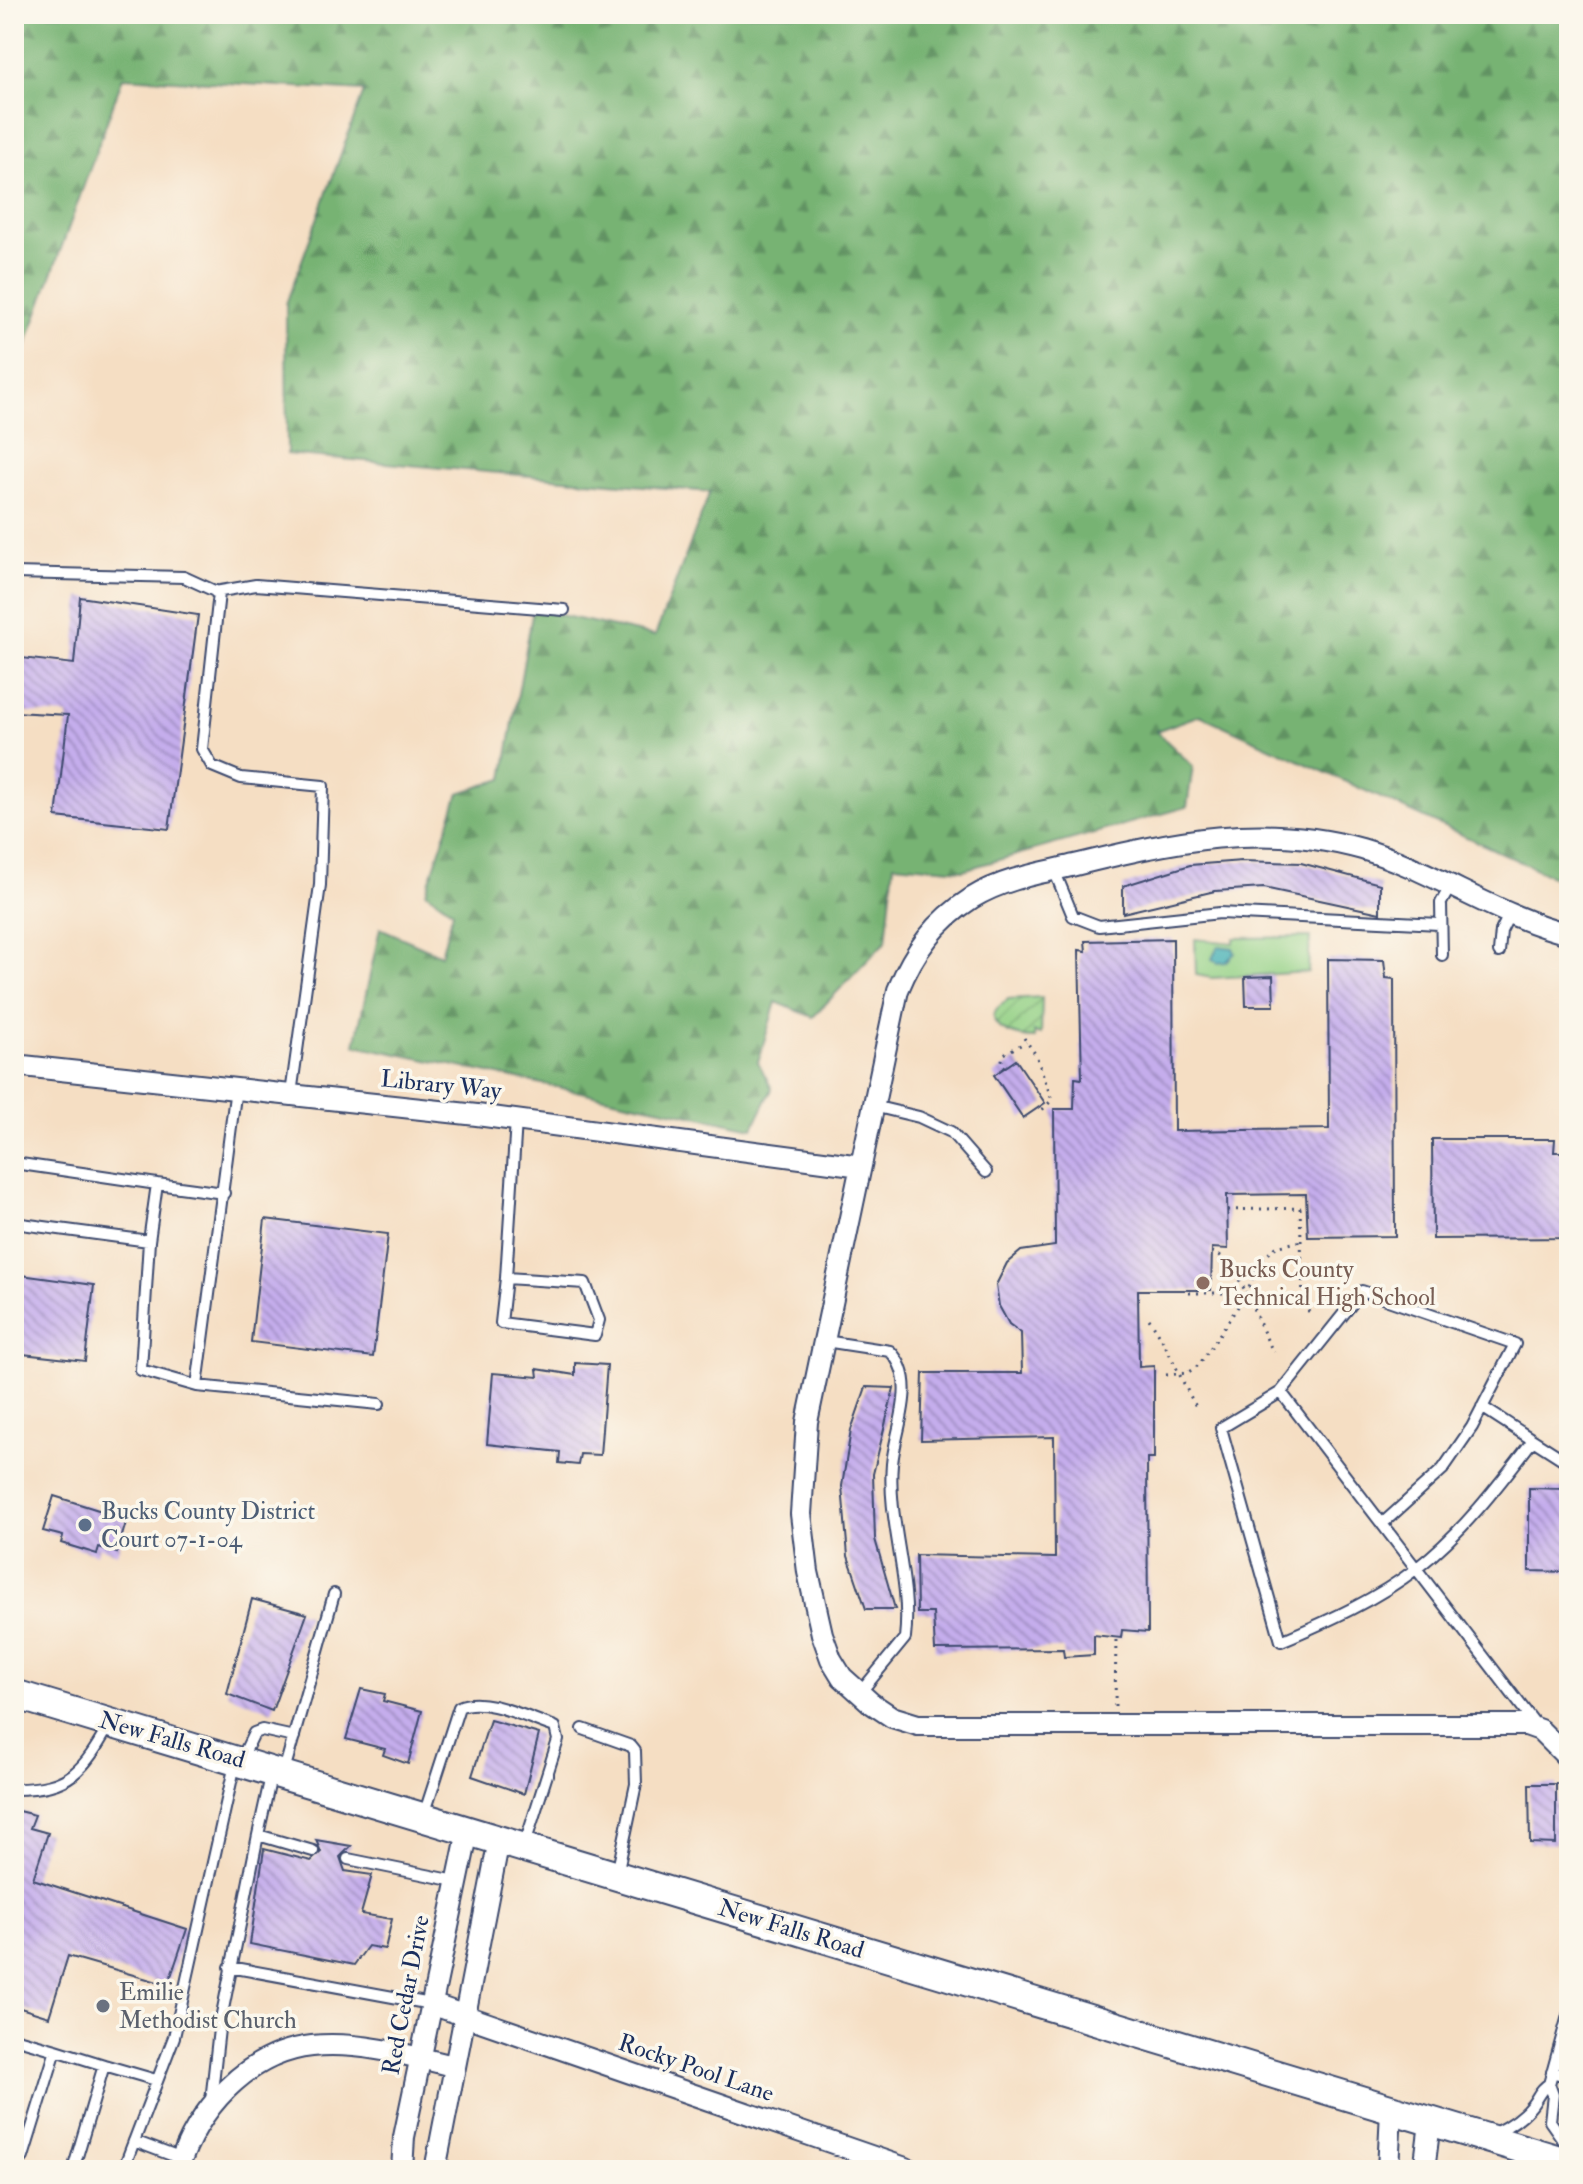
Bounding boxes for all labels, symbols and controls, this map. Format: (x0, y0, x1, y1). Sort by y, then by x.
street label: Library Way (379, 1063, 503, 1107)
place label: Bucks County Technical High School (1219, 1254, 1436, 1313)
marker: Bucks County Technical High School (1194, 1274, 1212, 1292)
place label: Bucks County District Court 07-1-04 (101, 1496, 315, 1555)
marker: Bucks County District Court 07-1-04 (76, 1516, 94, 1534)
street label: New Falls Road (95, 1704, 249, 1776)
street label: New Falls Road (714, 1892, 868, 1966)
street label: Red Cedar Drive (375, 1912, 437, 2078)
place label: Emilie Methodist Church (119, 1977, 297, 2036)
marker: Emilie Methodist Church (94, 1997, 112, 2015)
street label: Rocky Pool Lane (614, 2027, 778, 2109)

